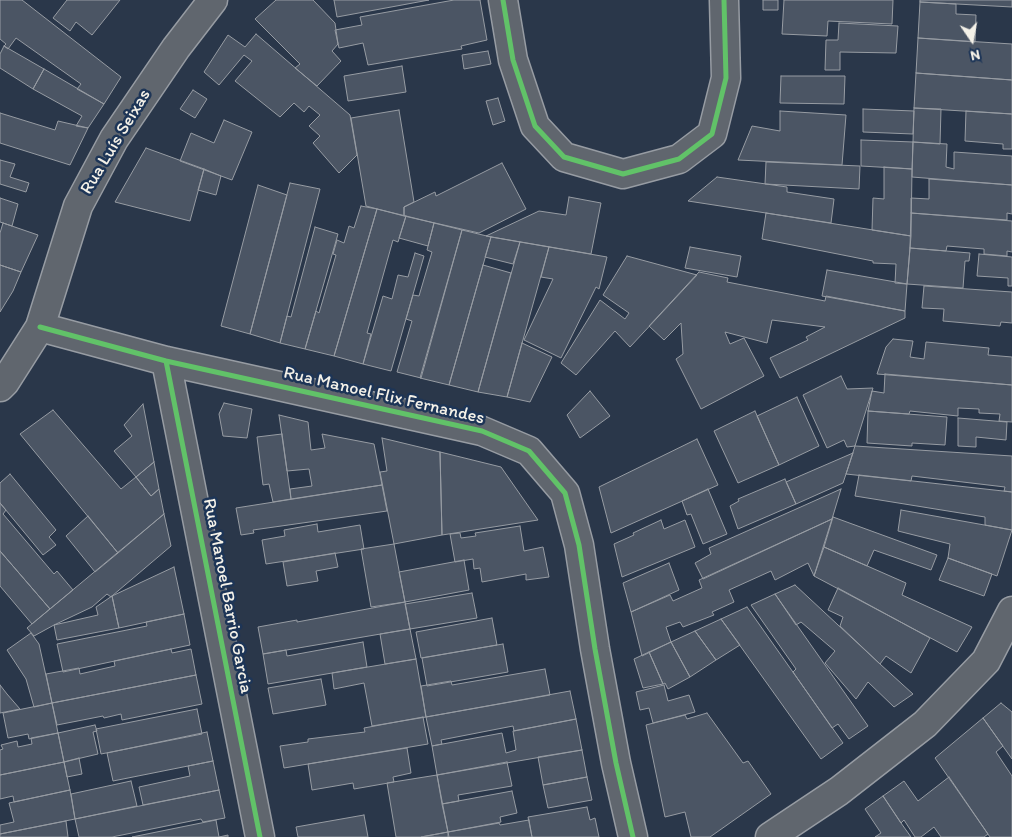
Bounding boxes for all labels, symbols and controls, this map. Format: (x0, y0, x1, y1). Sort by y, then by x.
north arrow (947, 15, 997, 65)
text: N (969, 46, 982, 64)
street label: Rua Luís Seixas (76, 85, 156, 199)
street label: Rua Manoel Flix Fernandes (281, 362, 487, 430)
street label: Rua Manoel Barrio Garcia (197, 497, 257, 695)

